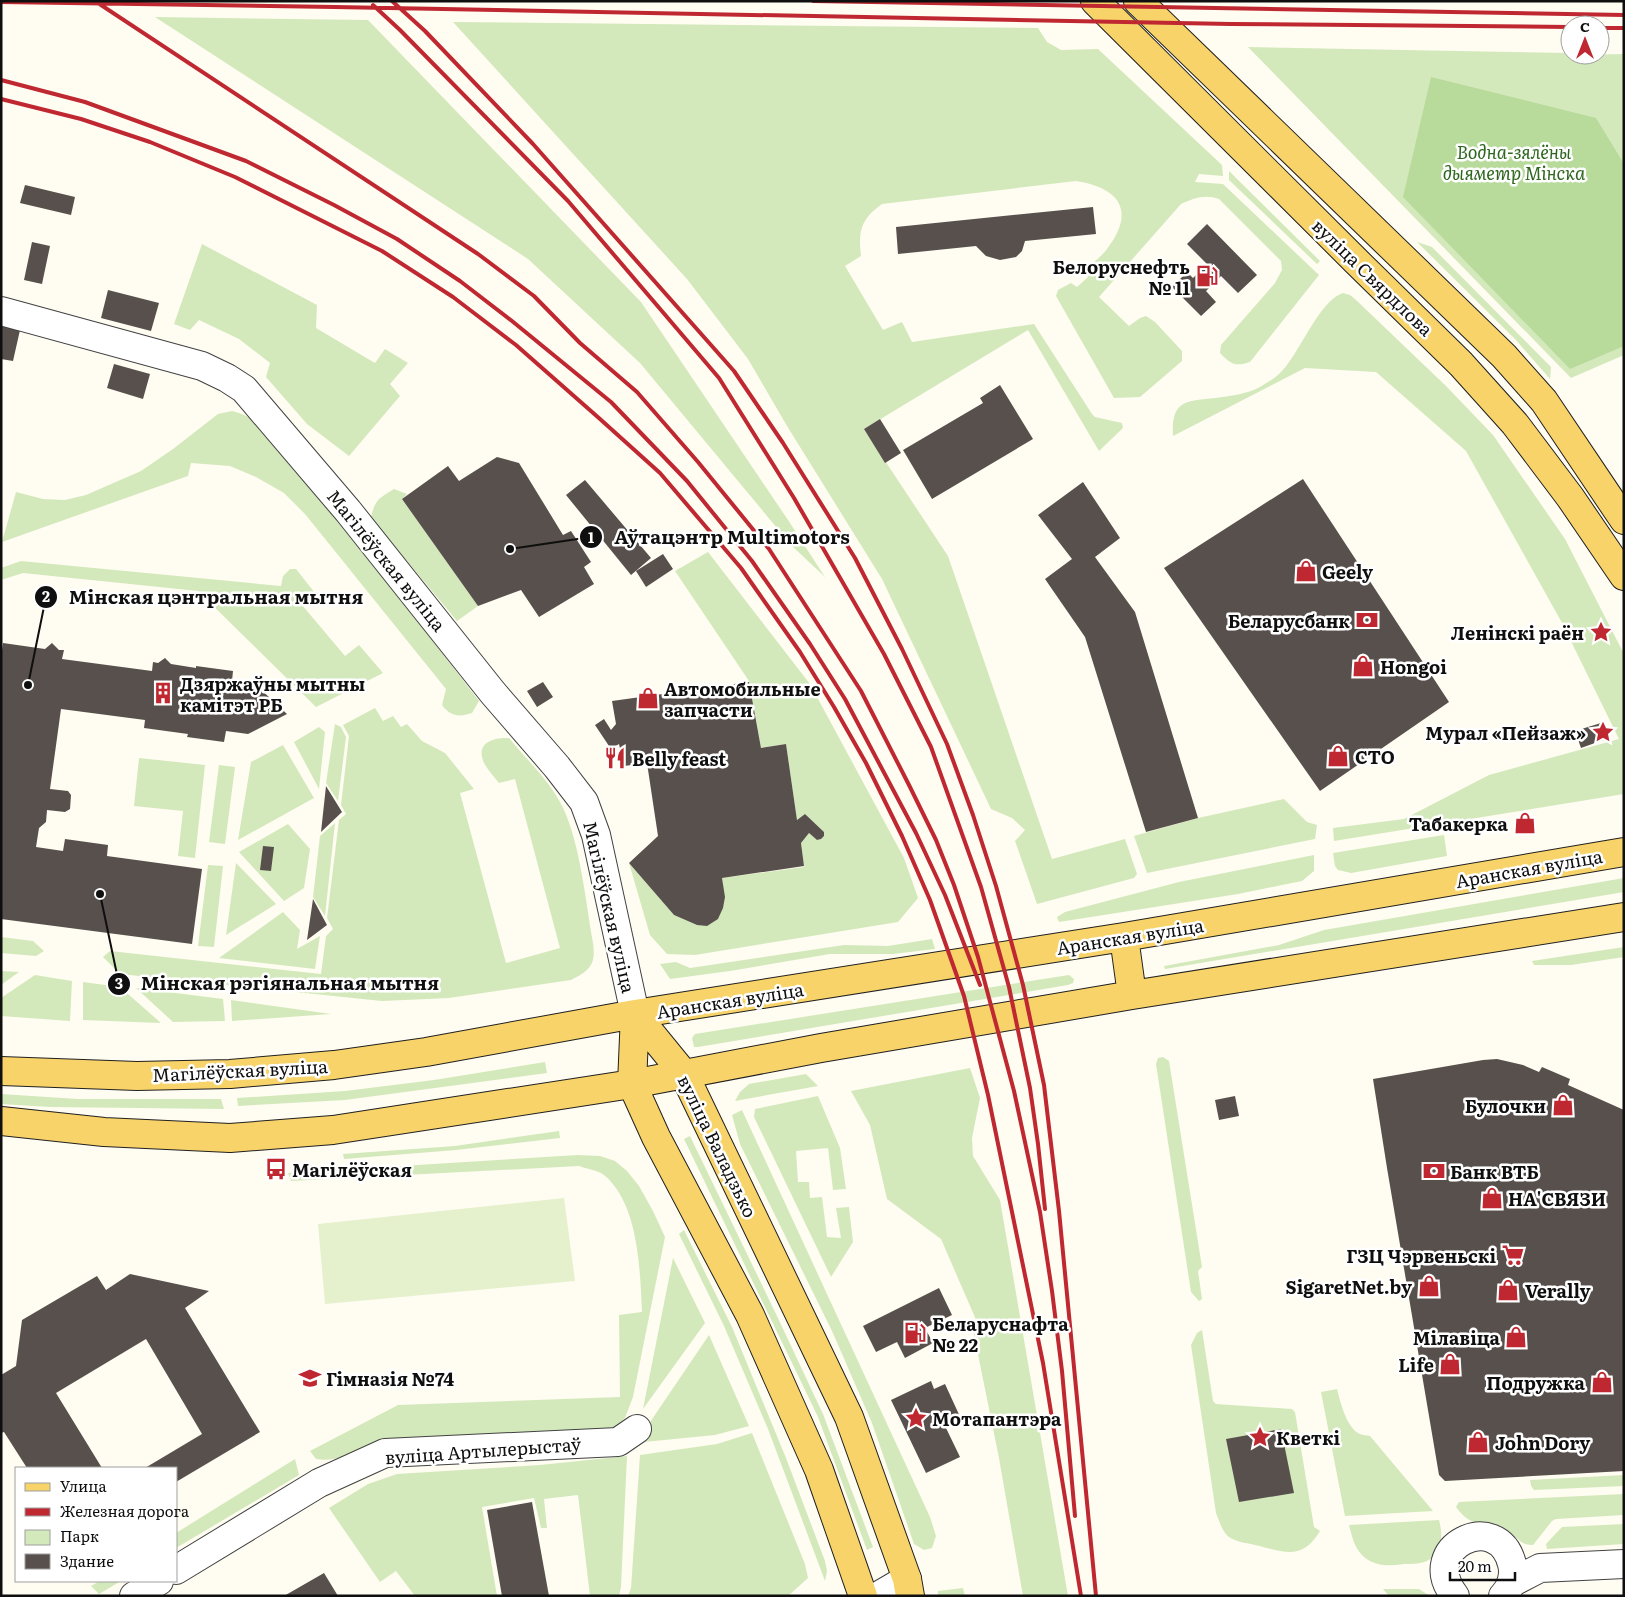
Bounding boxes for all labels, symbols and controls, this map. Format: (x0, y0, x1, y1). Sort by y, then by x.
north arrow (1560, 15, 1610, 65)
text: С (1580, 16, 1590, 36)
park label: Водна-зялёны дыяметр Мінска (1443, 138, 1586, 186)
street label: вуліца Свярдлова (1307, 212, 1440, 342)
place label: Белоруснефть № 11 (1053, 253, 1191, 301)
fuel station icon: Белоруснефть № 11 (1194, 263, 1220, 289)
street label: Магілёўская вуліца (321, 483, 453, 637)
callout: Аўтацэнтр Multimotors (579, 520, 859, 554)
text: Аўтацэнтр Multimotors (614, 522, 850, 550)
text: 1 (588, 525, 594, 548)
shop icon: Geely (1293, 558, 1319, 584)
place label: Geely (1322, 558, 1373, 585)
callout: Мінская цэнтральная мытня (34, 580, 374, 614)
text: Мінская цэнтральная мытня (69, 582, 363, 610)
text: 2 (42, 584, 50, 607)
place label: Беларусбанк (1228, 607, 1350, 634)
bank icon: Беларусбанк (1354, 607, 1380, 633)
place label: Ленінскі раён (1451, 619, 1584, 646)
place icon: Ленінскі раён (1588, 619, 1614, 645)
shop icon: Hongoi (1350, 653, 1376, 679)
place label: Hongoi (1380, 653, 1447, 680)
place label: Дзяржаўны мытны камітэт РБ (180, 670, 365, 718)
place label: Автомобильные запчасти (664, 675, 821, 723)
building icon: Дзяржаўны мытны камітэт РБ (150, 680, 176, 706)
shop icon: Автомобильные запчасти (635, 685, 661, 711)
place label: Мурал «Пейзаж» (1425, 719, 1586, 746)
place icon: Мурал «Пейзаж» (1590, 719, 1616, 745)
shop icon: СТО (1325, 743, 1351, 769)
place label: СТО (1355, 743, 1395, 770)
restaurant icon: Belly feast (602, 745, 628, 771)
place label: Belly feast (632, 745, 726, 772)
place label: Табакерка (1409, 810, 1509, 837)
shop icon: Табакерка (1512, 810, 1538, 836)
street label: Магілёўская вуліца (577, 818, 643, 996)
street label: Аранская вуліца (1453, 842, 1605, 894)
street label: Аранская вуліца (1054, 911, 1206, 961)
callout: Мінская рэгіянальная мытня (106, 967, 449, 1001)
text: Мінская рэгіянальная мытня (141, 968, 439, 996)
text: 3 (115, 971, 123, 994)
street label: Аранская вуліца (654, 975, 806, 1025)
street label: Магілёўская вуліца (152, 1052, 329, 1088)
street label: вуліца Валадзько (672, 1070, 764, 1222)
place label: Булочки (1465, 1092, 1546, 1119)
shop icon: Булочки (1550, 1092, 1576, 1118)
bus stop icon: Магілёўская (263, 1156, 289, 1182)
place label: Магілёўская (292, 1156, 412, 1183)
bank icon: Банк ВТБ (1421, 1158, 1447, 1184)
place label: Банк ВТБ (1450, 1158, 1539, 1185)
shop icon: НА'СВЯЗИ (1479, 1185, 1505, 1211)
place label: НА'СВЯЗИ (1508, 1185, 1606, 1212)
place label: ГЗЦ Чэрвеньскі (1346, 1242, 1496, 1269)
supermarket icon: ГЗЦ Чэрвеньскі (1500, 1242, 1526, 1268)
place label: SigaretNet.by (1286, 1273, 1412, 1300)
shop icon: SigaretNet.by (1416, 1273, 1442, 1299)
shop icon: Verally (1495, 1277, 1521, 1303)
place label: Verally (1525, 1277, 1590, 1304)
place label: Беларуснафта № 22 (932, 1310, 1069, 1358)
fuel station icon: Беларуснафта № 22 (902, 1320, 928, 1346)
place label: Мілавіца (1413, 1324, 1501, 1351)
shop icon: Мілавіца (1503, 1324, 1529, 1350)
place label: Life (1398, 1351, 1434, 1378)
shop icon: Life (1437, 1351, 1463, 1377)
school or university icon: Гімназія №74 (297, 1365, 323, 1391)
place label: Гімназія №74 (326, 1365, 454, 1392)
place label: Подружка (1486, 1369, 1586, 1396)
shop icon: Подружка (1589, 1369, 1615, 1395)
place icon: Мотапантэра (903, 1405, 929, 1431)
place label: Мотапантэра (932, 1405, 1062, 1432)
place icon: Кветкі (1247, 1424, 1273, 1450)
place label: Кветкі (1276, 1424, 1341, 1451)
shop icon: John Dory (1465, 1429, 1491, 1455)
place label: John Dory (1495, 1429, 1590, 1456)
street label: вуліца Артылерыстаў (384, 1430, 583, 1470)
legend (15, 1467, 178, 1582)
text: Улица (60, 1474, 108, 1497)
text: Железная дорога (60, 1499, 190, 1522)
text: Парк (60, 1524, 99, 1547)
text: Здание (60, 1549, 114, 1572)
scale bar (1450, 1550, 1515, 1582)
text: 20 m (1458, 1554, 1492, 1577)

